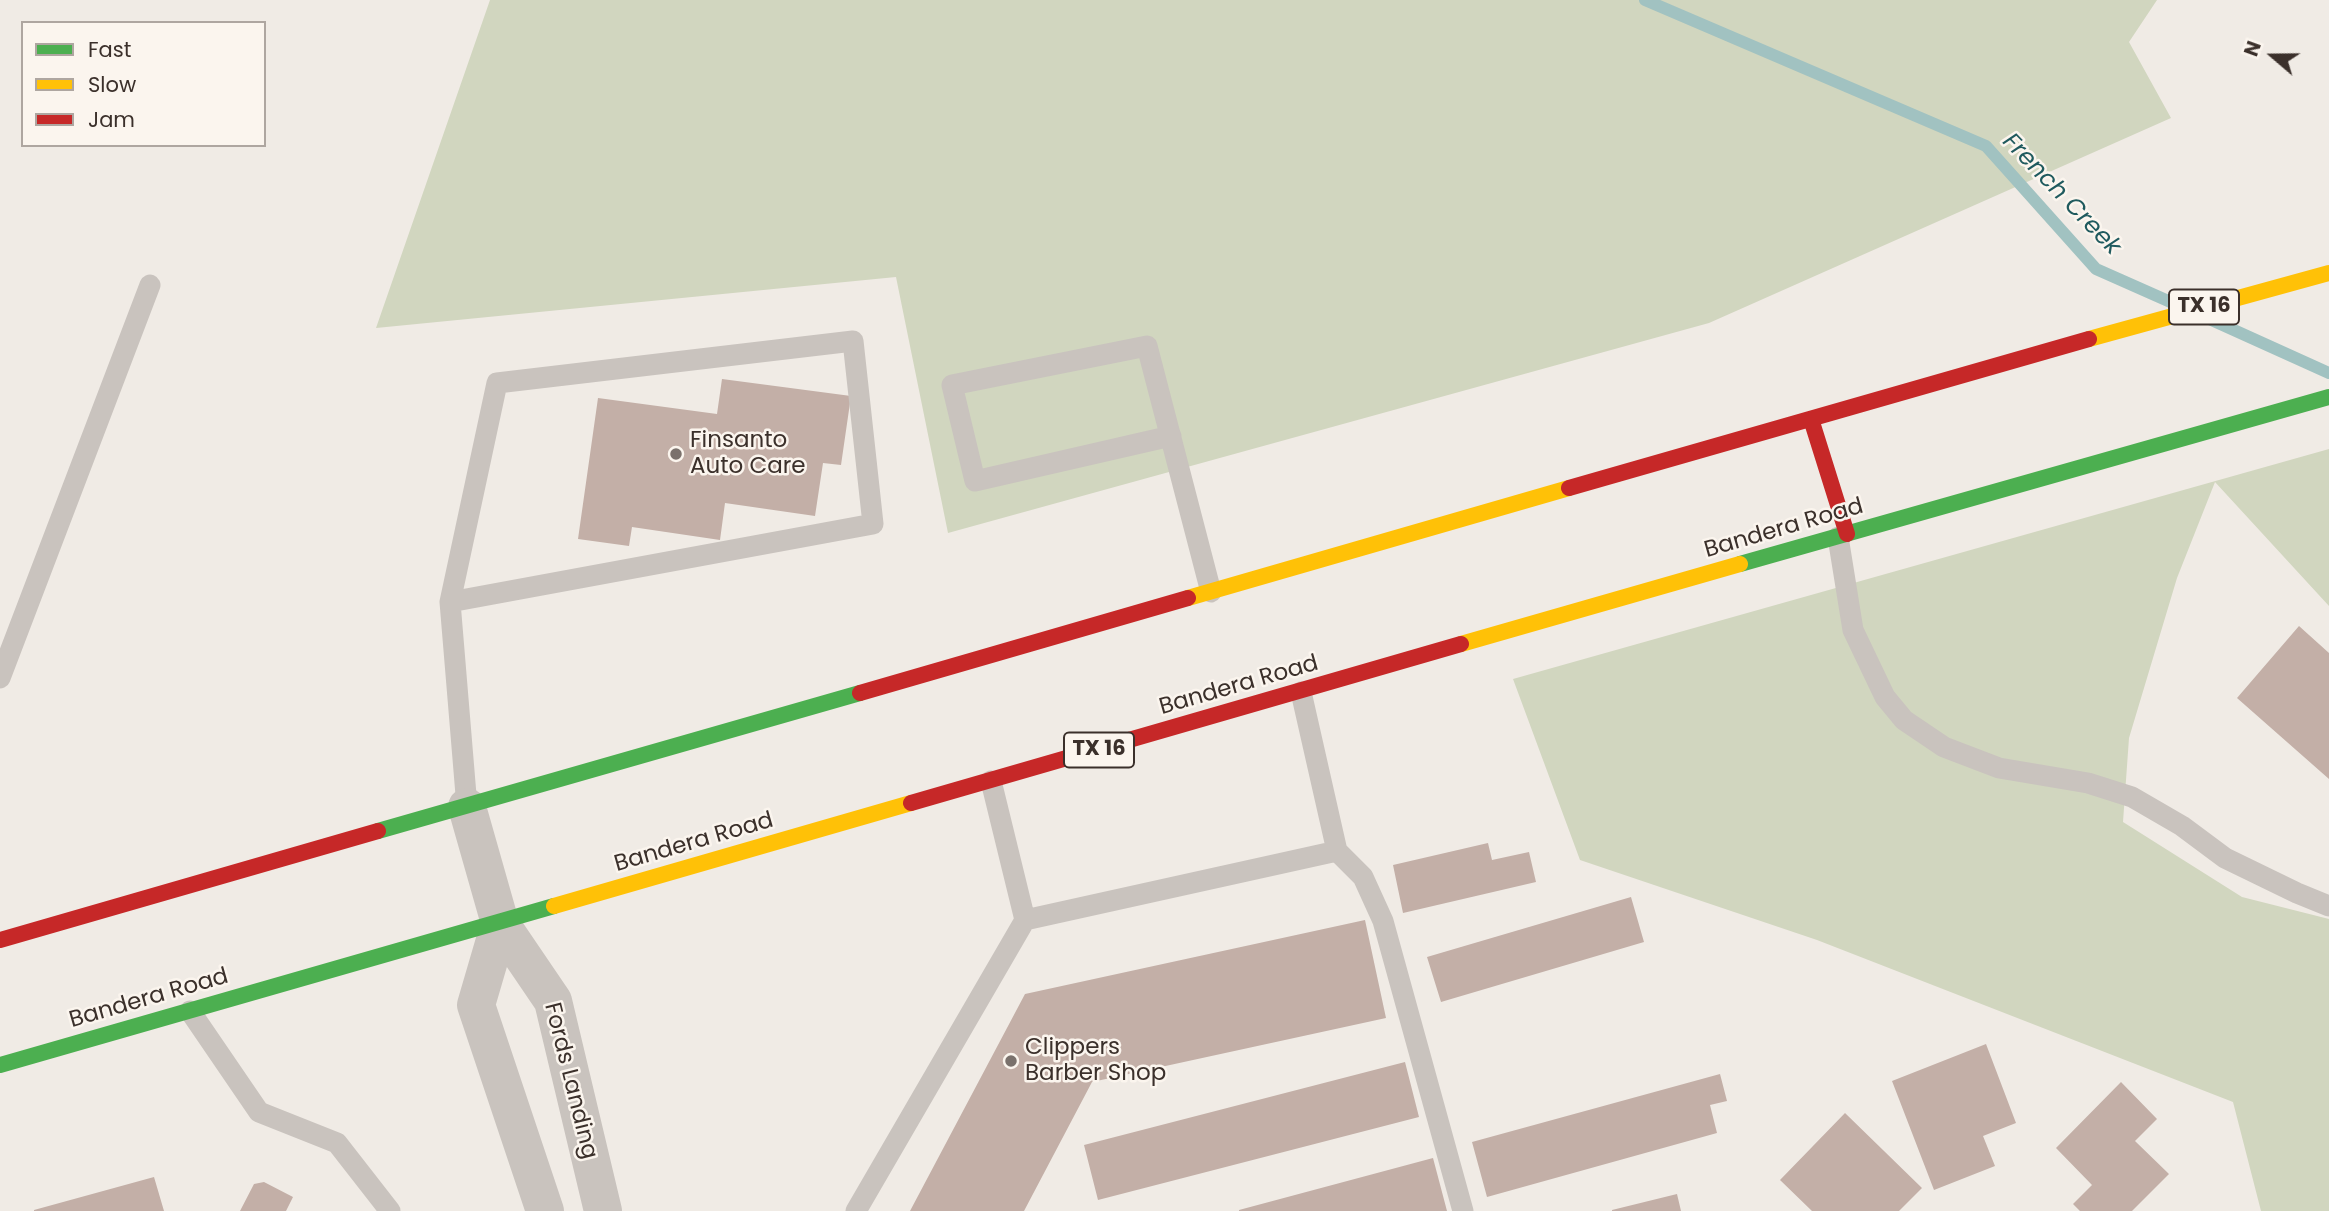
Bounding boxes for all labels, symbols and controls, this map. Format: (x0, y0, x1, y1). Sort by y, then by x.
legend (21, 21, 266, 147)
north arrow (2238, 21, 2308, 91)
text: Fast (88, 35, 131, 64)
text: N (2238, 37, 2268, 60)
text: Slow (88, 70, 136, 99)
text: Jam (88, 105, 135, 134)
water label: French Creek (1996, 128, 2126, 262)
road number: TX 16 (2169, 290, 2239, 324)
place label: Finsanto Auto Care (690, 427, 806, 481)
marker: Finsanto Auto Care (668, 446, 684, 462)
street label: Bandera Road (1701, 493, 1867, 565)
street label: Bandera Road (1156, 650, 1322, 722)
road number: TX 16 (1064, 732, 1134, 768)
street label: Bandera Road (611, 807, 777, 879)
street label: Bandera Road (66, 963, 232, 1035)
street label: Fords Landing (537, 1000, 603, 1162)
place label: Clippers Barber Shop (1025, 1034, 1166, 1088)
marker: Clippers Barber Shop (1003, 1053, 1019, 1069)

